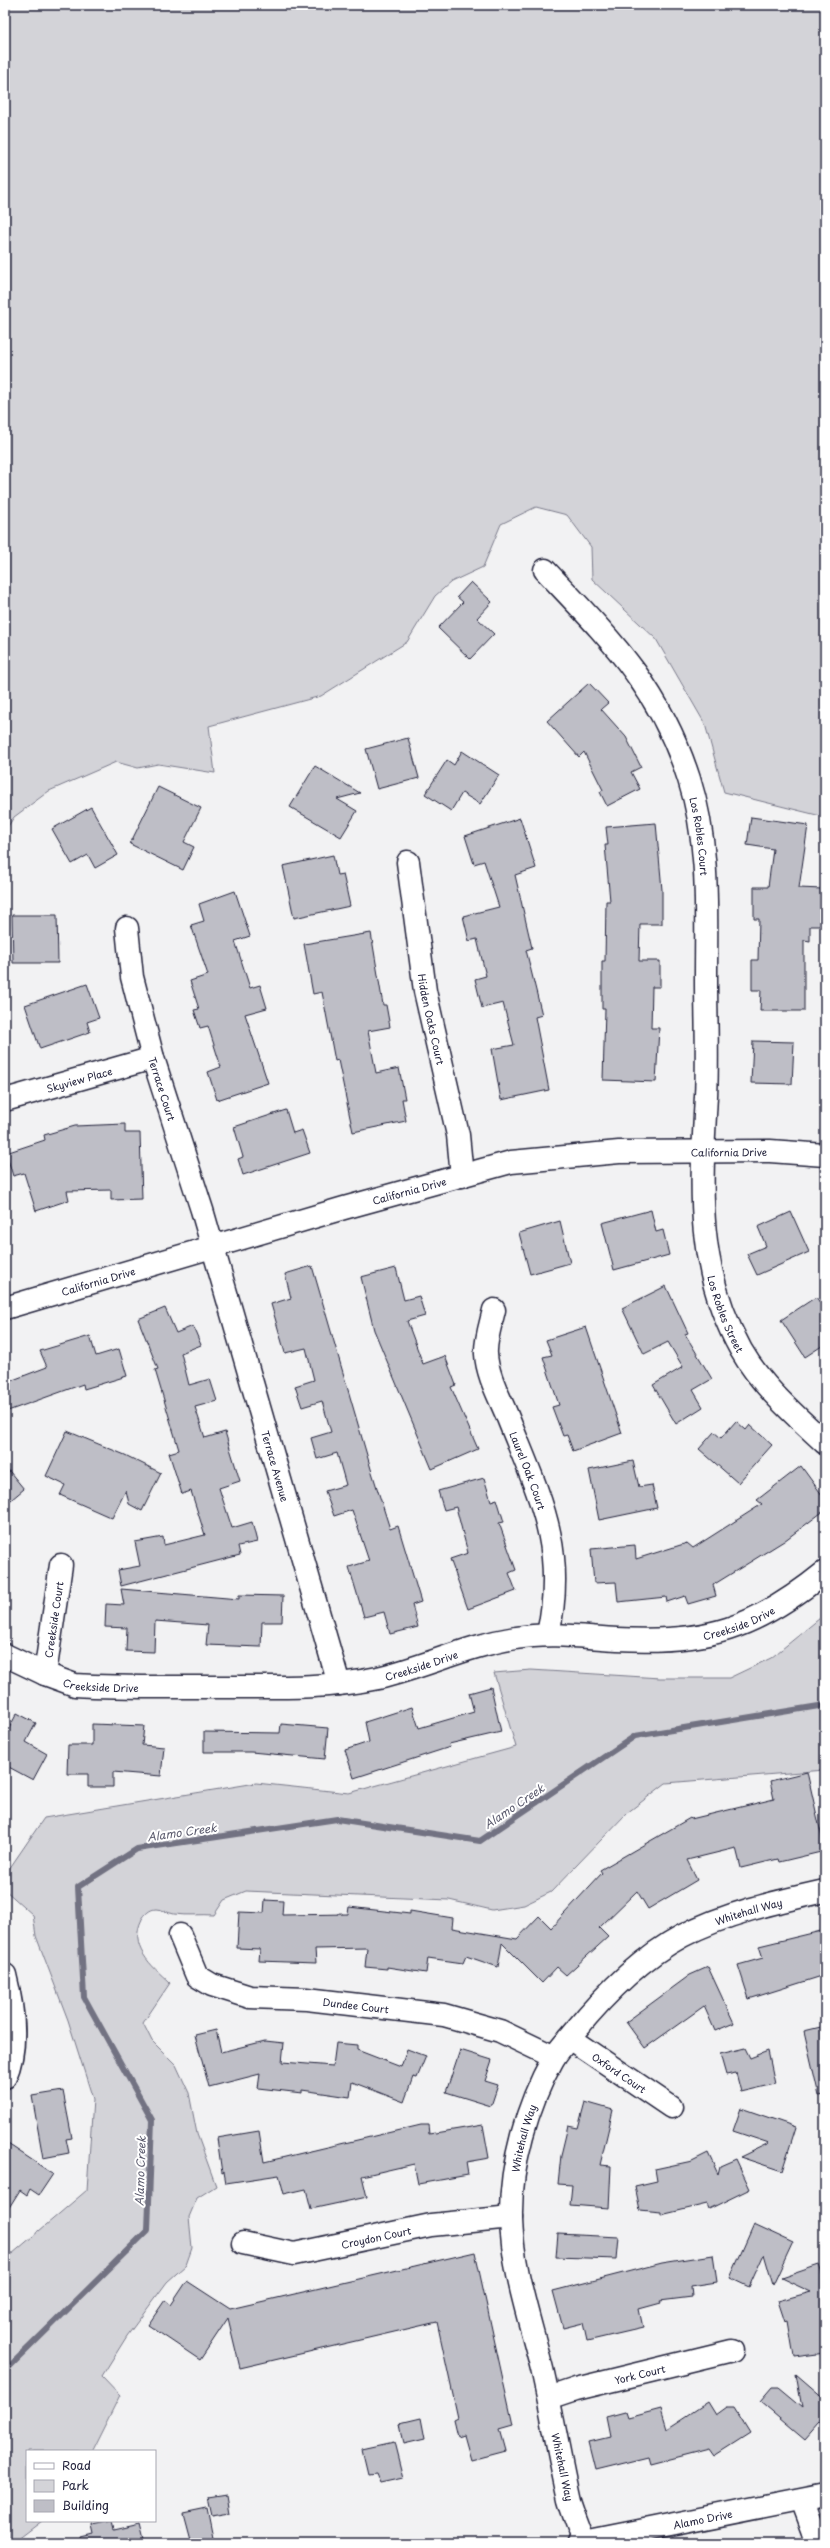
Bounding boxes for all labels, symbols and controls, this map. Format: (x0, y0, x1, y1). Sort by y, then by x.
street label: Los Robles Court (687, 795, 713, 876)
street label: Hidden Oaks Court (415, 973, 449, 1066)
street label: Terrace Court (146, 1055, 180, 1122)
street label: Skyview Place (44, 1062, 114, 1095)
street label: California Drive (691, 1144, 767, 1159)
street label: California Drive (370, 1173, 448, 1207)
street label: California Drive (59, 1263, 137, 1299)
street label: Los Robles Street (705, 1273, 748, 1355)
street label: Terrace Avenue (259, 1429, 293, 1504)
street label: Laurel Oak Court (507, 1429, 550, 1511)
street label: Creekside Court (40, 1580, 66, 1659)
street label: Creekside Drive (701, 1602, 777, 1643)
street label: Creekside Drive (383, 1646, 460, 1684)
street label: Creekside Drive (61, 1674, 139, 1695)
water label: Alamo Creek (480, 1779, 549, 1833)
water label: Alamo Creek (146, 1819, 219, 1845)
street label: Whitehall Way (713, 1894, 784, 1928)
street label: Dundee Court (322, 1993, 390, 2016)
street label: Oxford Court (589, 2048, 650, 2096)
street label: Whitehall Way (507, 2102, 539, 2173)
water label: Alamo Creek (130, 2135, 150, 2206)
street label: Croydon Court (340, 2222, 412, 2251)
street label: York Court (613, 2360, 667, 2387)
street label: Whitehall Way (548, 2431, 578, 2503)
legend (26, 2450, 156, 2522)
text: Road (62, 2456, 91, 2474)
text: Park (62, 2476, 89, 2494)
text: Building (62, 2496, 109, 2514)
street label: Alamo Drive (672, 2505, 734, 2532)

